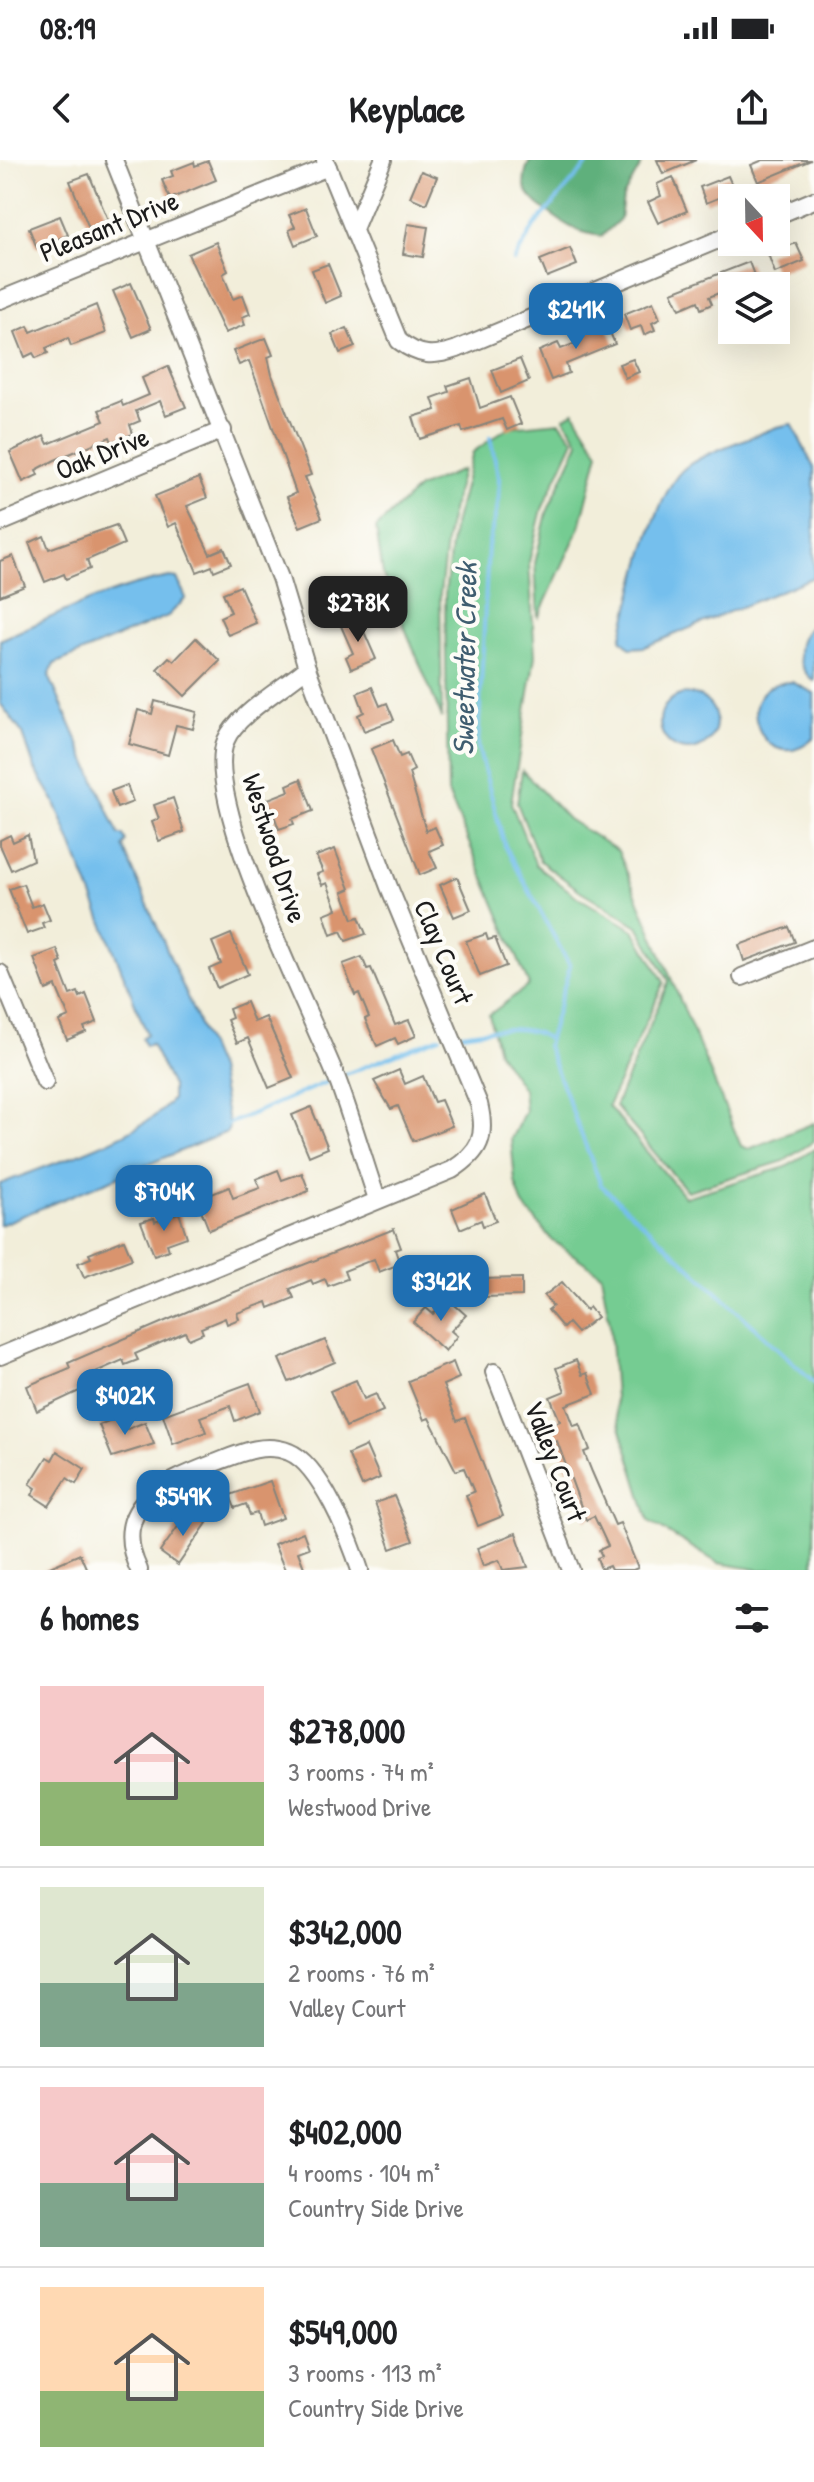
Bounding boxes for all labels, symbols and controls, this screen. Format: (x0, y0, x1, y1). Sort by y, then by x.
text: 08:19 (40, 8, 95, 48)
text: Keyplace (349, 84, 465, 133)
icon: back (40, 86, 84, 130)
icon: share (730, 86, 774, 130)
street label: Pleasant Drive (34, 181, 184, 271)
north arrow (718, 184, 790, 256)
map controls (718, 184, 790, 344)
button: layers (718, 272, 790, 344)
pin: $241K (520, 283, 632, 351)
text: $241K (547, 291, 605, 326)
street label: Oak Drive (50, 417, 154, 489)
water label: Sweetwater Creek (442, 560, 486, 756)
pin: $278K (302, 576, 414, 644)
text: $278K (326, 584, 390, 619)
street label: Westwood Drive (233, 769, 317, 927)
street label: Clay Court (405, 894, 483, 1011)
pin: $704K (108, 1165, 220, 1233)
text: $704K (133, 1173, 195, 1208)
pin: $342K (385, 1255, 497, 1323)
text: $342K (411, 1263, 471, 1298)
pin: $402K (69, 1369, 181, 1437)
text: $402K (95, 1377, 155, 1412)
street label: Valley Court (516, 1395, 597, 1527)
pin: $549K (127, 1470, 239, 1538)
text: $549K (154, 1478, 212, 1513)
text: 6 homes (40, 1595, 139, 1641)
icon: filters (730, 1596, 774, 1640)
text: $278,000 (288, 1708, 405, 1754)
icon: home (104, 1718, 200, 1814)
text: 3 rooms · 74 m² (288, 1754, 434, 1789)
text: Westwood Drive (288, 1789, 431, 1824)
text: $342,000 (288, 1909, 402, 1955)
icon: home (104, 1919, 200, 2015)
text: 2 rooms · 76 m² (288, 1955, 435, 1990)
text: Valley Court (288, 1990, 405, 2025)
text: $402,000 (288, 2109, 402, 2155)
icon: home (104, 2119, 200, 2215)
text: 4 rooms · 104 m² (288, 2155, 440, 2190)
text: Country Side Drive (288, 2190, 464, 2225)
text: $549,000 (288, 2309, 397, 2355)
icon: home (104, 2319, 200, 2415)
text: 3 rooms · 113 m² (288, 2355, 442, 2390)
text: Country Side Drive (288, 2390, 464, 2425)

